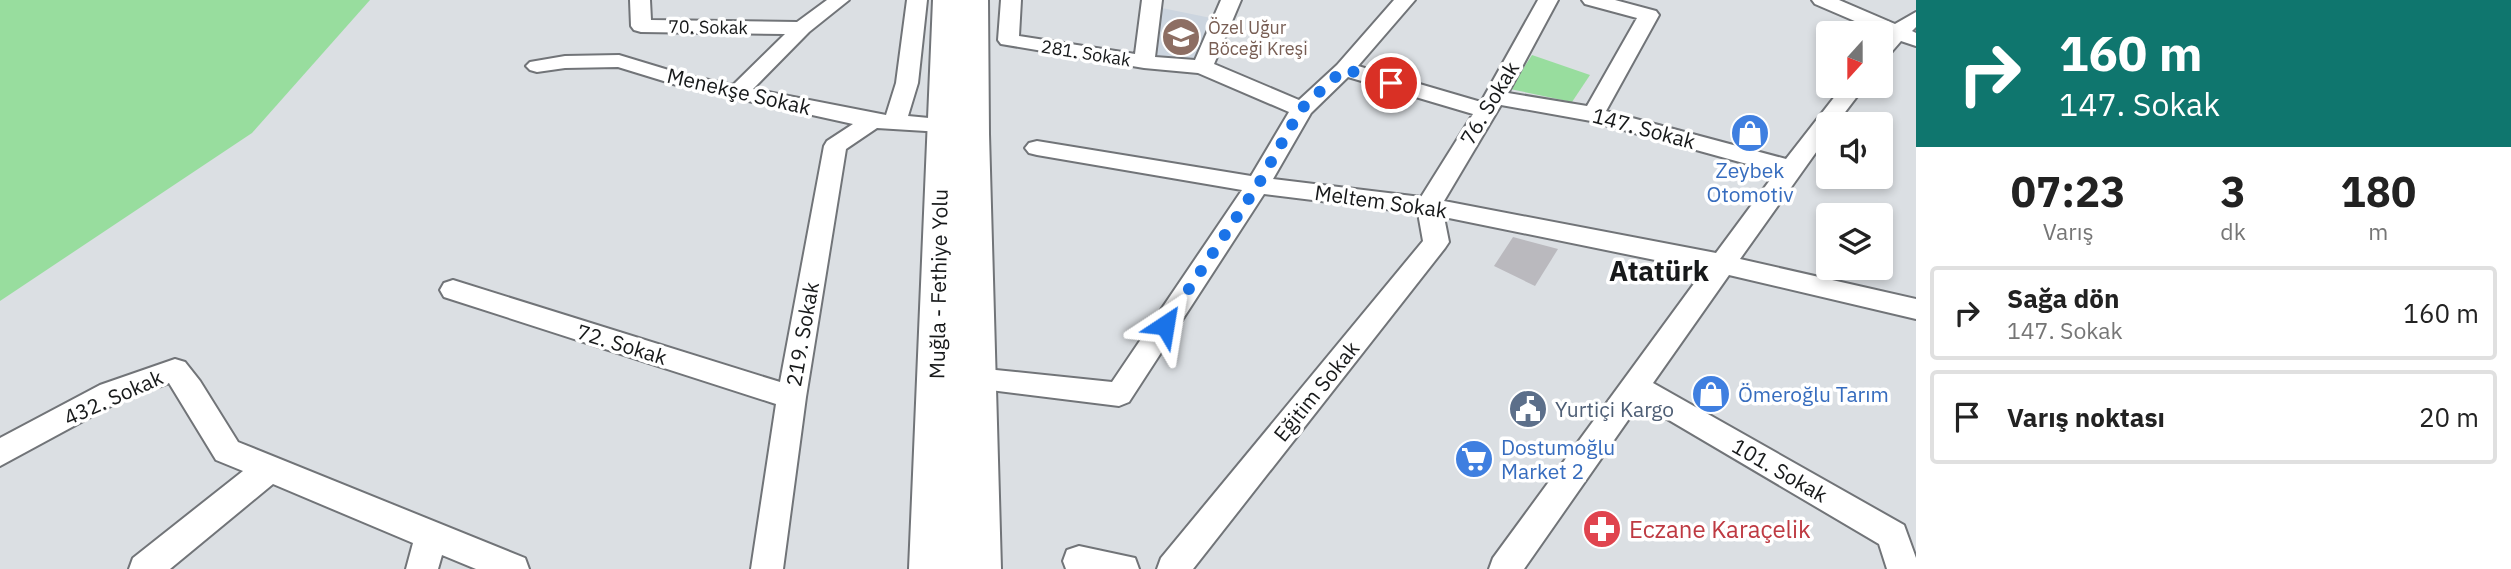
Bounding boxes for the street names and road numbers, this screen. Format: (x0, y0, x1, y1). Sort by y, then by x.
street label: 70. Sokak (668, 15, 749, 39)
street label: 281. Sokak (1039, 35, 1133, 72)
street label: 76. Sokak (1453, 56, 1525, 150)
street label: Menekşe Sokak (664, 61, 814, 121)
street label: 147. Sokak (1589, 101, 1699, 155)
street label: Meltem Sokak (1313, 178, 1449, 224)
street label: Muğla - Fethiye Yolu (922, 189, 954, 379)
street label: 219. Sokak (779, 280, 825, 388)
street label: 72. Sokak (573, 317, 671, 371)
street label: Eğitim Sokak (1267, 335, 1365, 447)
street label: 432. Sokak (59, 363, 167, 431)
street label: 101. Sokak (1727, 431, 1833, 509)

